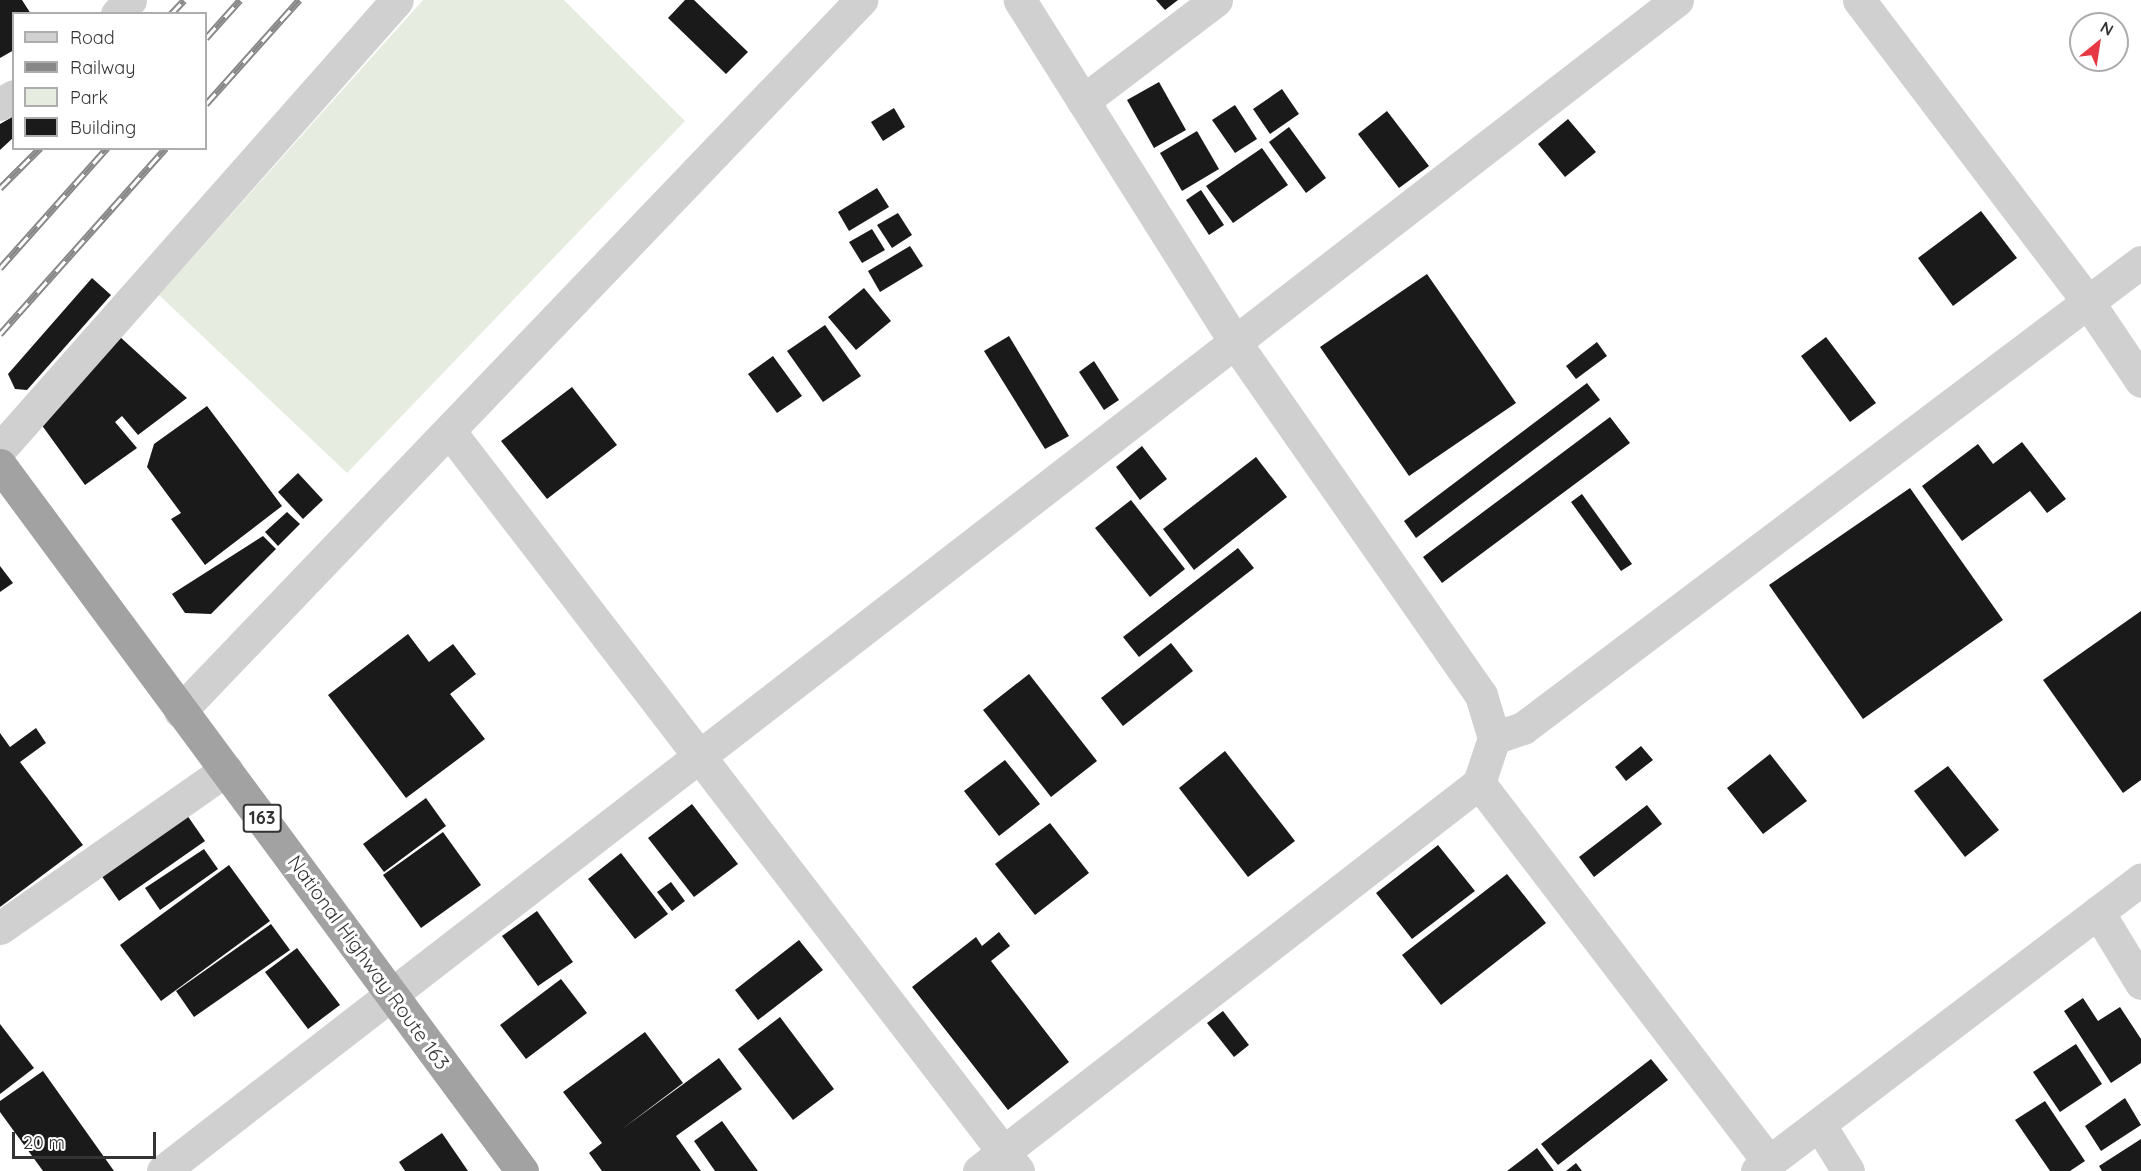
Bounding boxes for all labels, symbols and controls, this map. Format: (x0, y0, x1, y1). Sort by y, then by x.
legend (12, 12, 207, 150)
north arrow (2069, 12, 2129, 72)
text: N (2097, 17, 2117, 40)
text: Road (70, 26, 115, 49)
text: Railway (70, 56, 136, 79)
text: Park (70, 86, 108, 109)
text: Building (70, 116, 136, 139)
road number: 163 (242, 803, 282, 833)
street label: National Highway Route 163 (283, 850, 455, 1074)
scale bar (15, 1120, 159, 1158)
text: 20 m (23, 1131, 65, 1154)

